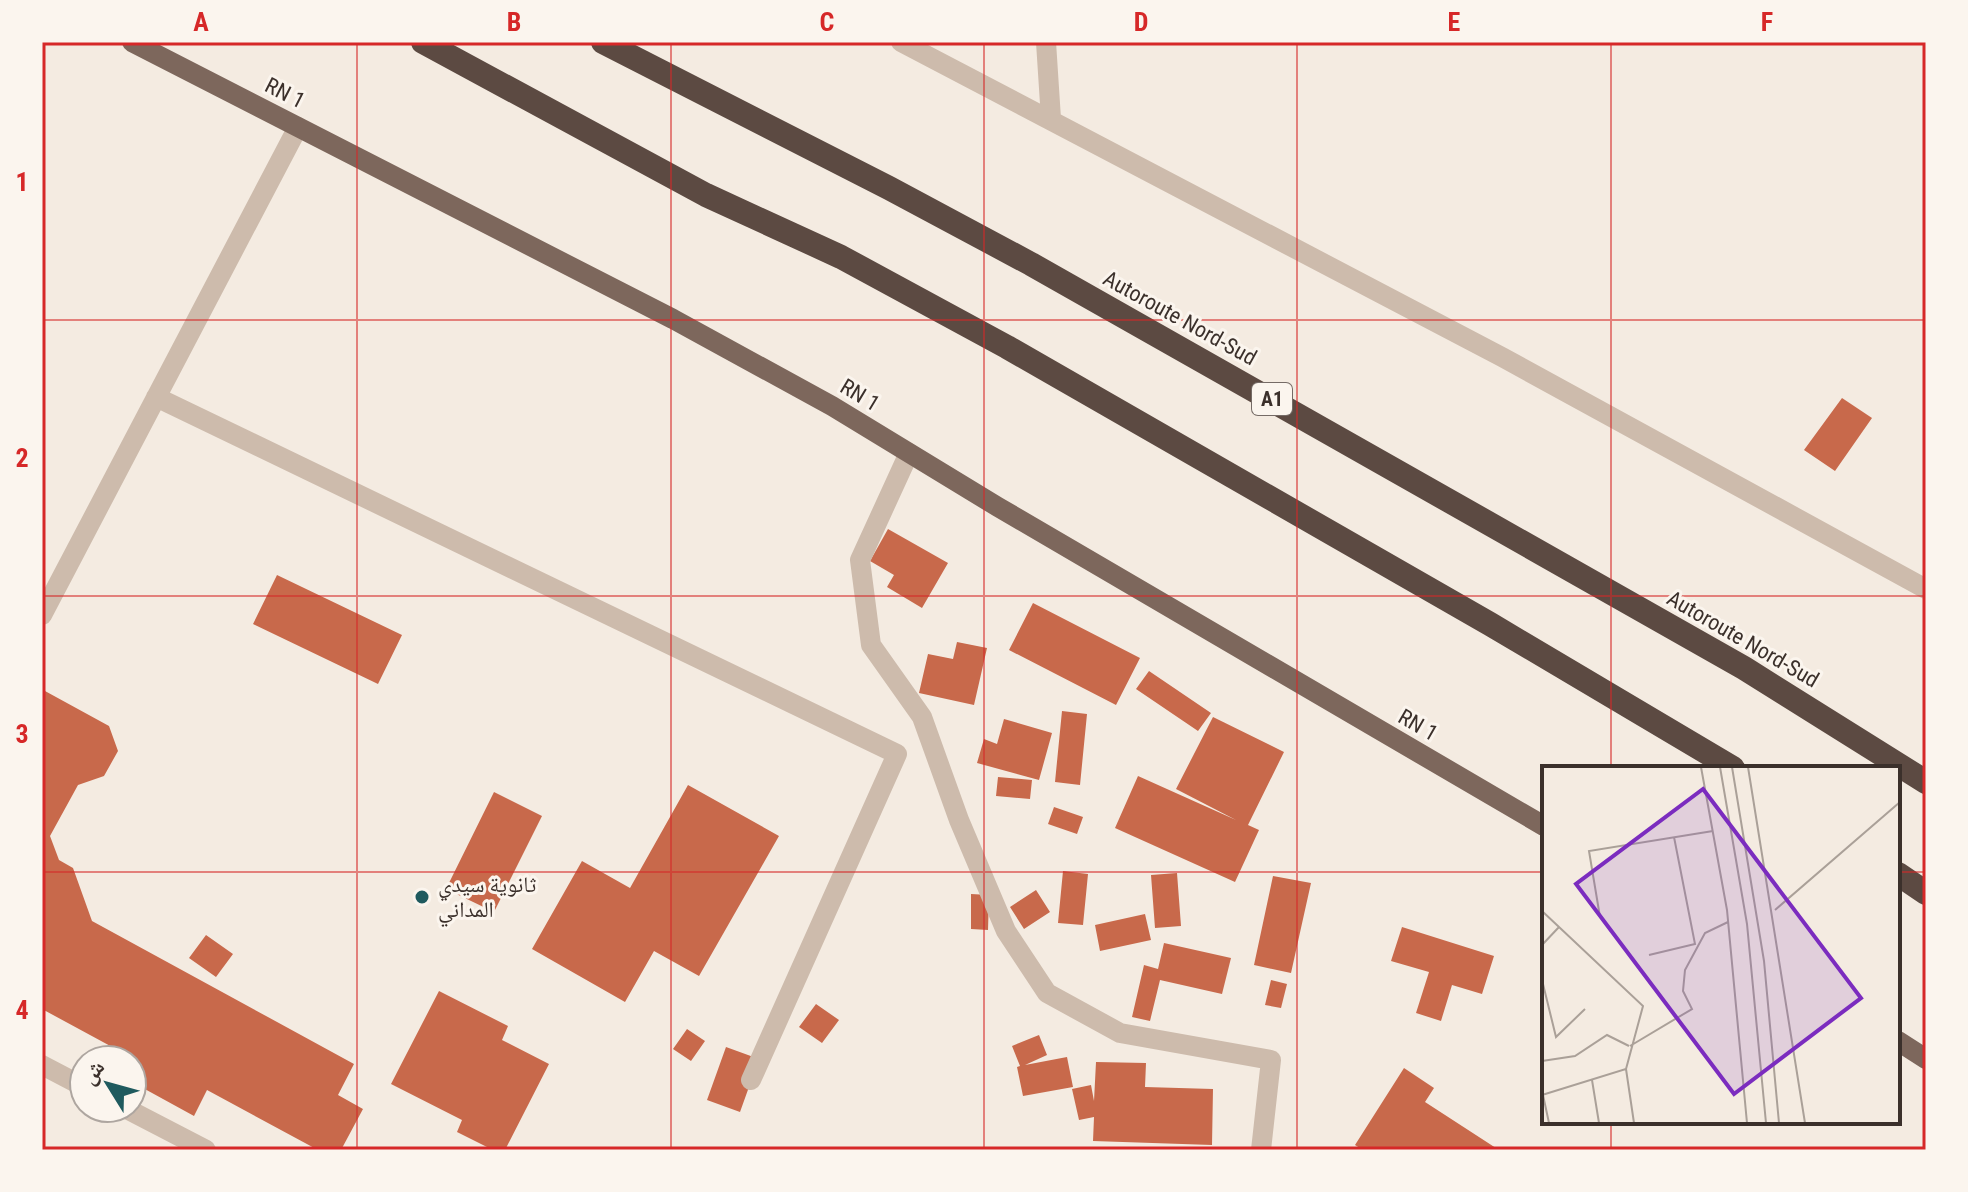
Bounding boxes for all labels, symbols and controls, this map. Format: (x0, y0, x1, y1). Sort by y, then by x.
text: A (193, 7, 209, 37)
text: B (507, 7, 521, 37)
text: C (820, 7, 835, 37)
text: D (1134, 7, 1148, 37)
text: E (1448, 7, 1461, 37)
text: F (1761, 7, 1773, 37)
street label: RN 1 (261, 73, 309, 113)
text: 1 (15, 167, 29, 197)
street label: Autoroute Nord-Sud (1099, 266, 1261, 370)
street label: RN 1 (836, 374, 884, 416)
road number: A1 (1252, 383, 1292, 415)
text: 2 (15, 443, 29, 473)
street label: Autoroute Nord-Sud (1663, 585, 1823, 693)
street label: RN 1 (1394, 704, 1442, 746)
text: 3 (15, 719, 29, 749)
inset map (1542, 766, 1900, 1124)
place label: ثانوية سيدي المداني (438, 872, 536, 926)
marker: ثانوية سيدي المداني (413, 888, 431, 906)
text: 4 (15, 995, 29, 1025)
north arrow (68, 1044, 148, 1124)
text: ش (75, 1055, 110, 1090)

